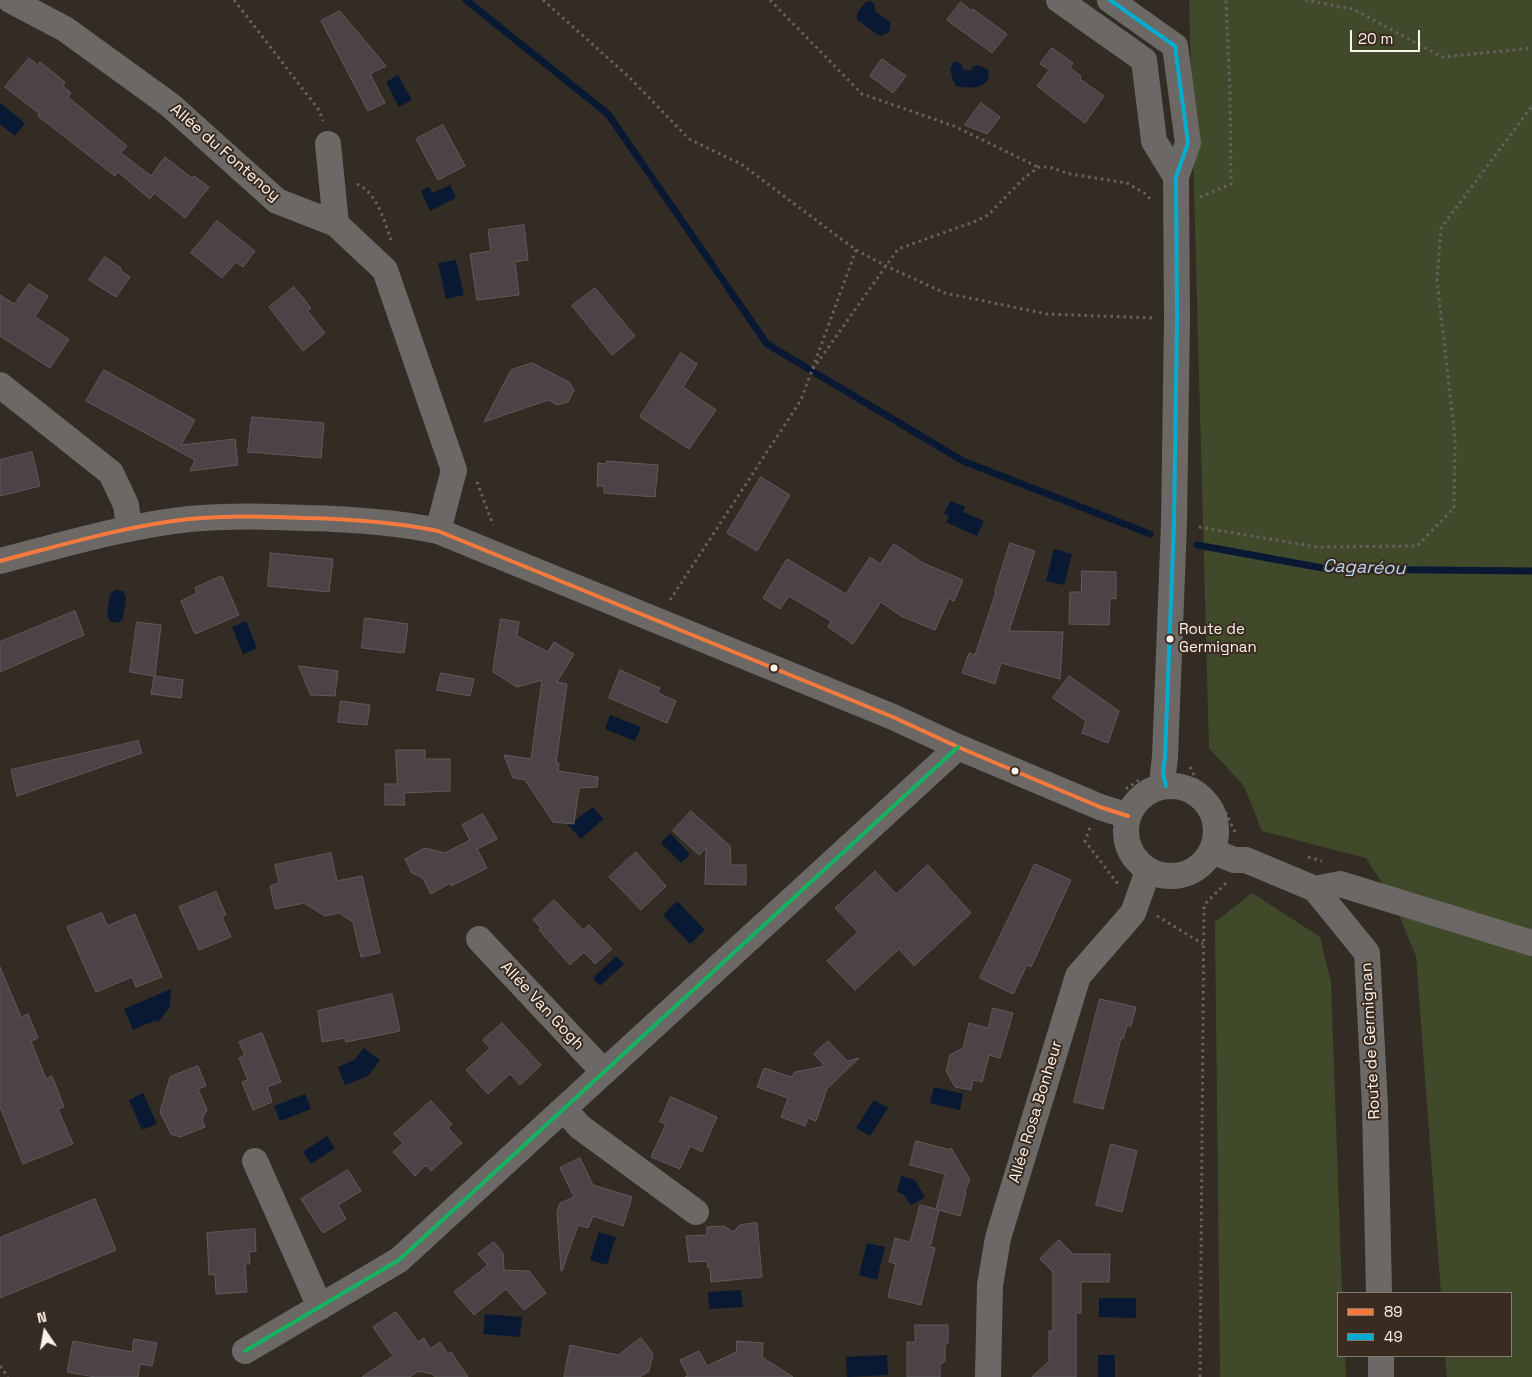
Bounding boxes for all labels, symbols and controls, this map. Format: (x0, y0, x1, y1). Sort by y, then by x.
scale bar (1352, 20, 1422, 52)
text: 20 m (1358, 29, 1393, 48)
street label: Allée du Fontenoy (166, 100, 284, 206)
water label: Cagaréou (1322, 556, 1406, 580)
place label: Route de Germignan (1179, 621, 1257, 656)
marker: Route de Germignan (1165, 634, 1175, 644)
unlabelled marker (769, 663, 779, 673)
unlabelled marker (1010, 766, 1020, 776)
street label: Allée Van Gogh (496, 958, 588, 1054)
street label: Route de Germignan (1357, 962, 1385, 1120)
street label: Allée Rosa Bonheur (1005, 1038, 1067, 1186)
legend (1337, 1292, 1512, 1357)
text: 89 (1384, 1302, 1403, 1321)
north arrow (20, 1307, 70, 1357)
text: N (35, 1308, 48, 1327)
text: 49 (1384, 1327, 1403, 1346)

